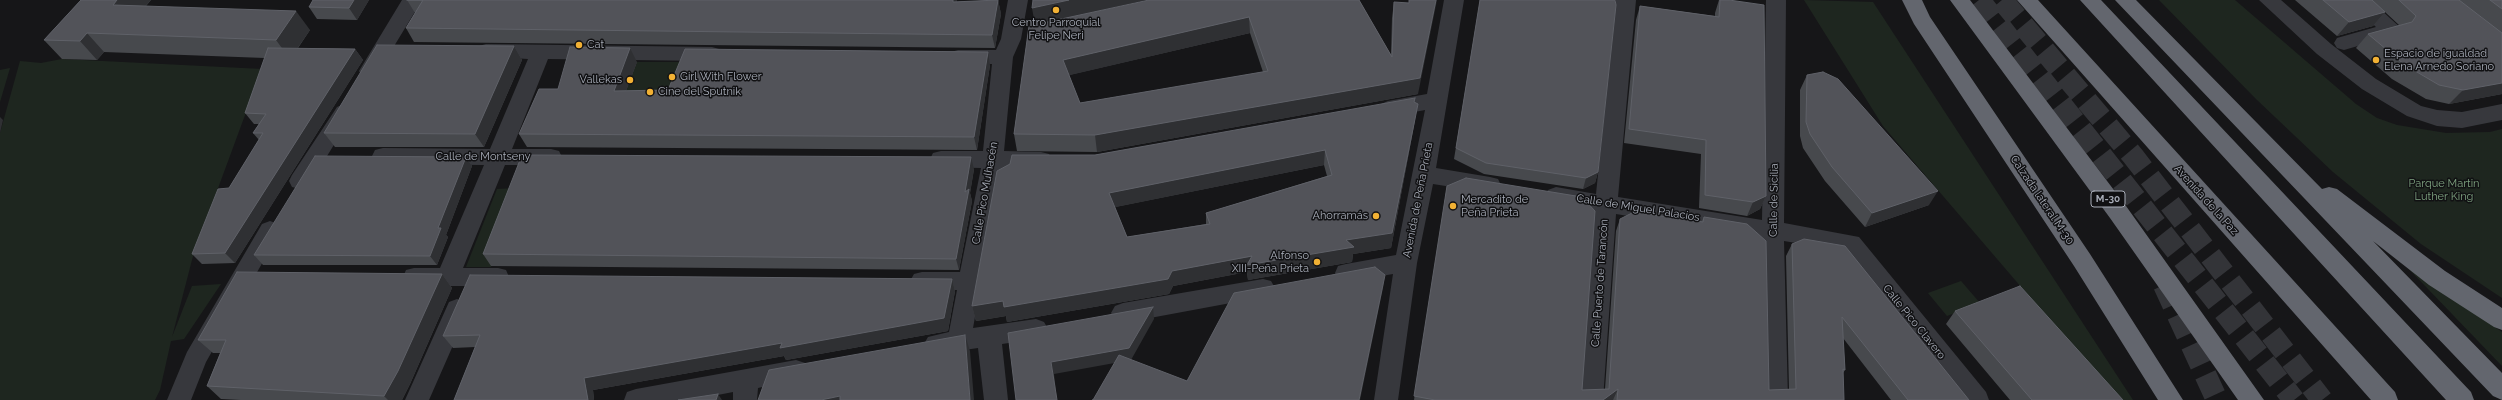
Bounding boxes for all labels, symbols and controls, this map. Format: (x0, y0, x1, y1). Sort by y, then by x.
marker: Centro Parroquial Felipe Neri (1051, 5, 1061, 15)
place label: Centro Parroquial Felipe Neri (1012, 16, 1100, 42)
place label: Cat (587, 38, 604, 52)
marker: Cat (574, 40, 584, 50)
place label: Espacio de igualdad Elena Arnedo Soriano (2384, 47, 2494, 73)
marker: Espacio de igualdad Elena Arnedo Soriano (2371, 55, 2381, 65)
place label: Girl With Flower (680, 70, 762, 84)
marker: Girl With Flower (667, 72, 677, 82)
place label: Vallekas (580, 73, 622, 87)
marker: Vallekas (625, 75, 635, 85)
place label: Cine del Sputnik (658, 85, 741, 99)
marker: Cine del Sputnik (645, 87, 655, 97)
street label: Calle Pico Mulhacén (969, 141, 1001, 245)
street label: Avenida de Peña Prieta (1400, 141, 1436, 259)
street label: Calle de Montseny (435, 150, 531, 164)
street label: Calzada lateral M-30 (2007, 153, 2077, 247)
street label: Avenida de la Paz (2171, 162, 2241, 238)
street label: Calle de Sicilia (1767, 163, 1781, 237)
park label: Parque Martin Luther King (2408, 177, 2480, 203)
road number: M-30 (2091, 191, 2125, 207)
street label: Calle de Miguel Palacios (1575, 192, 1701, 224)
place label: Mercadito de Peña Prieta (1461, 193, 1528, 219)
marker: Mercadito de Peña Prieta (1448, 201, 1458, 211)
place label: Ahorramás (1312, 209, 1368, 223)
marker: Ahorramás (1371, 211, 1381, 221)
street label: Calle Puerto de Tarancón (1589, 219, 1611, 347)
place label: Alfonso XIII-Peña Prieta (1232, 249, 1309, 275)
marker: Alfonso XIII-Peña Prieta (1312, 257, 1322, 267)
street label: Calle Pico Clavero (1880, 282, 1948, 362)

